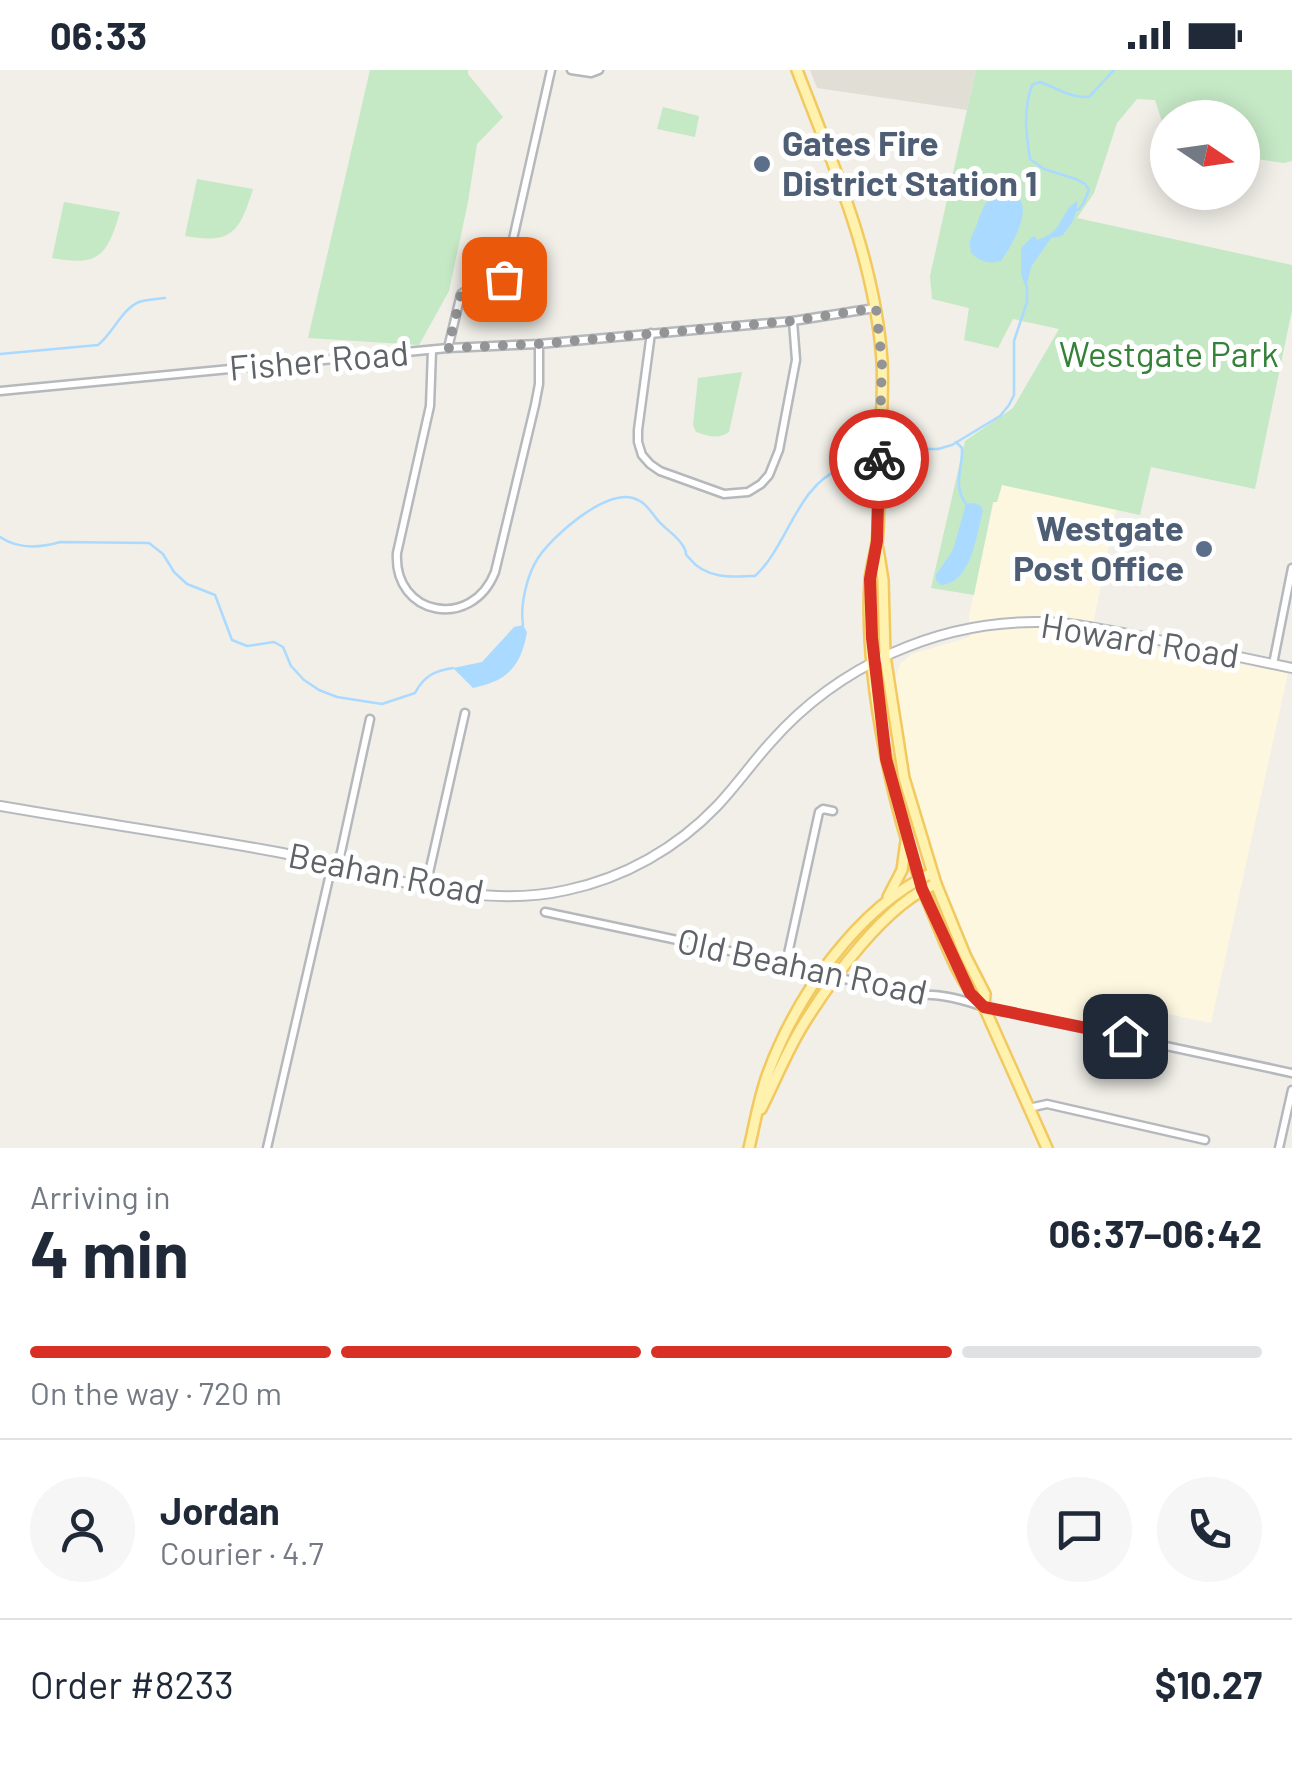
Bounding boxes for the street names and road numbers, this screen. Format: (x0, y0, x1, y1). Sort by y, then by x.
street label: Fisher Road (227, 330, 410, 388)
street label: Howard Road (1038, 603, 1242, 675)
street label: Beahan Road (285, 833, 488, 912)
street label: Old Beahan Road (674, 918, 931, 1012)

